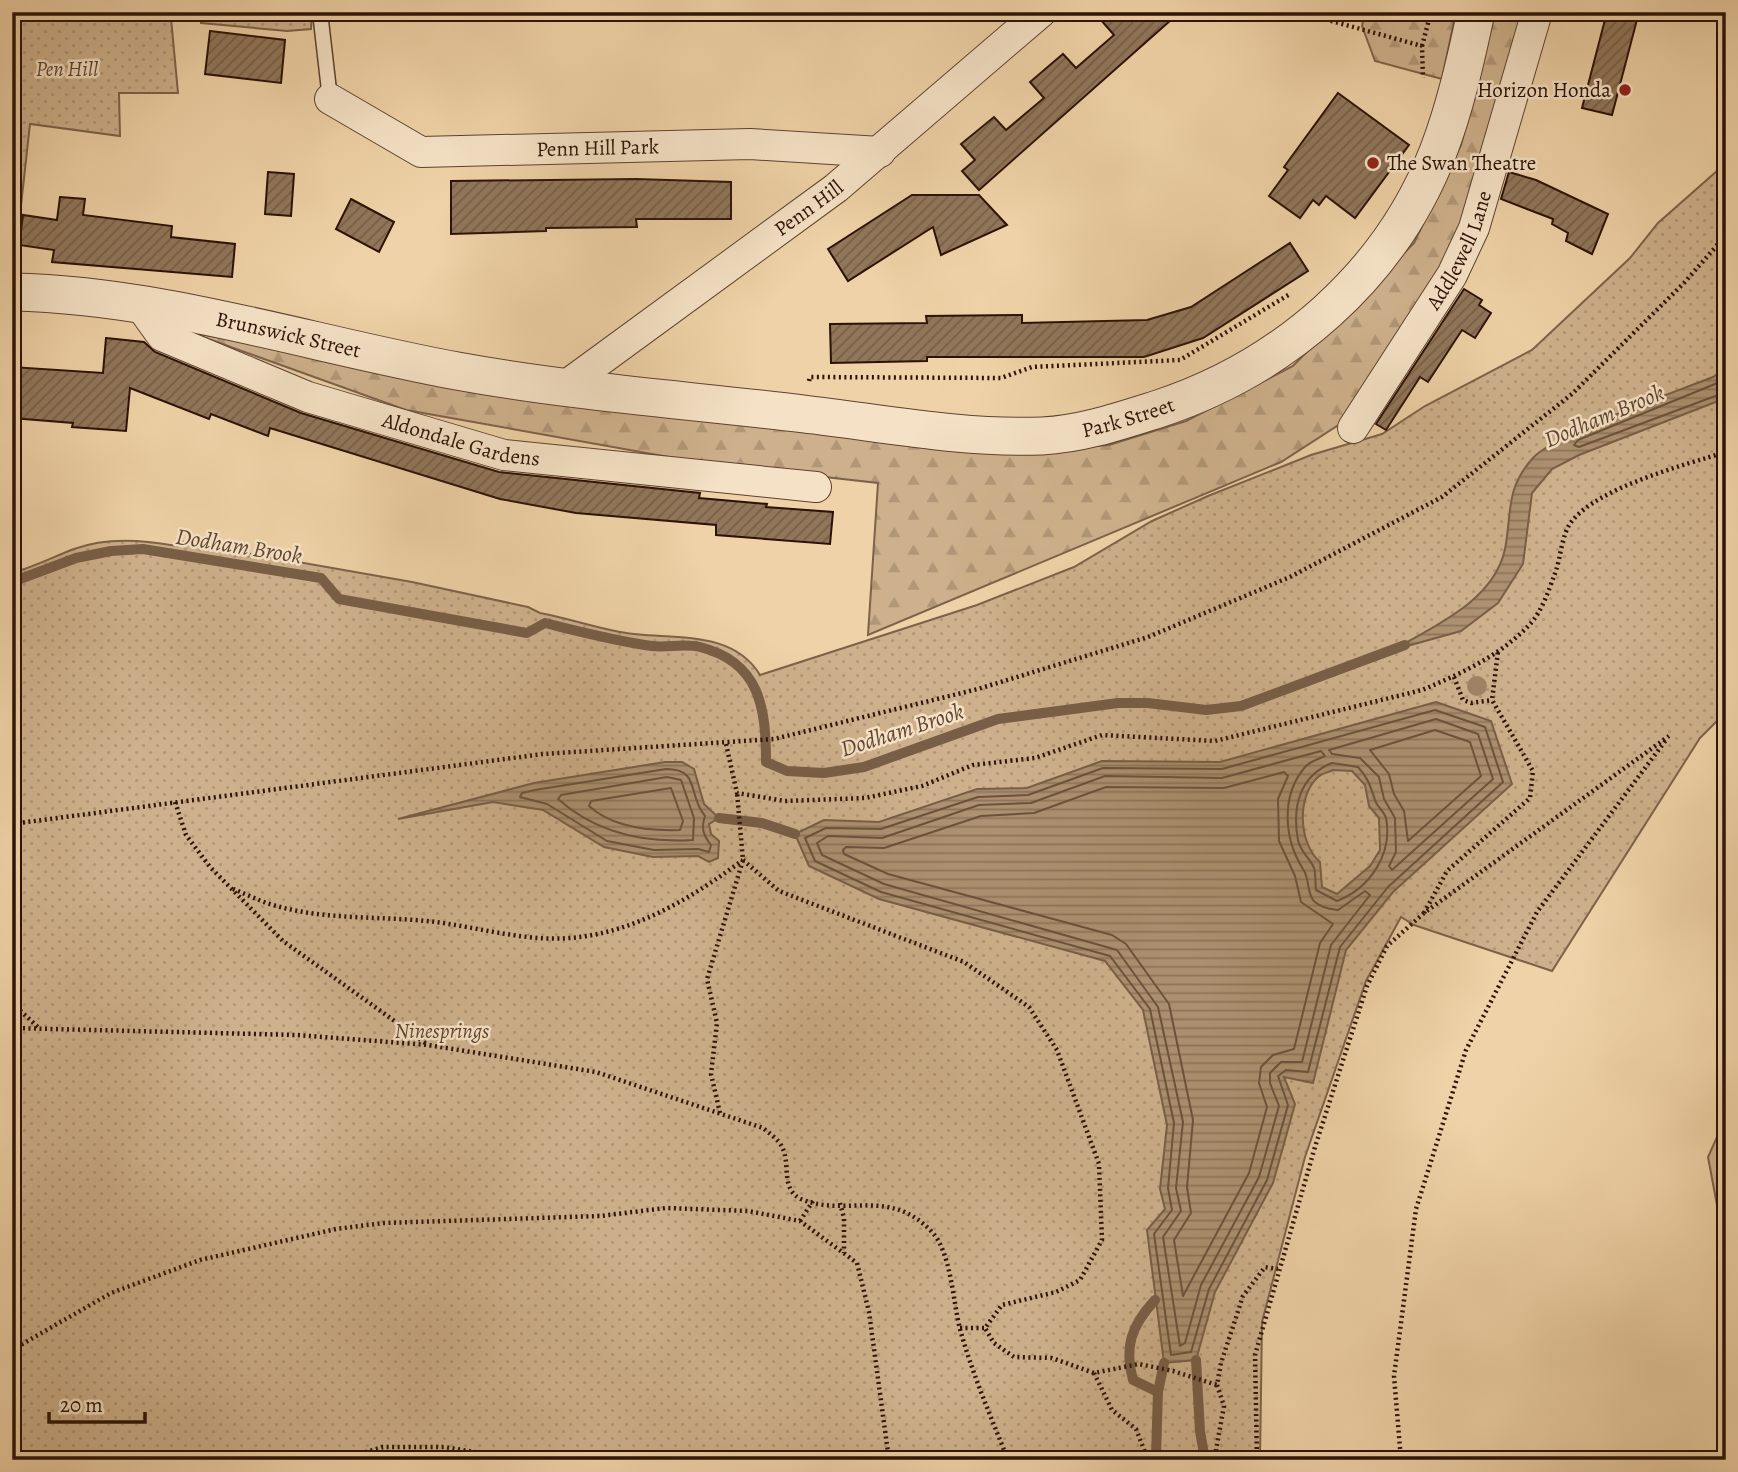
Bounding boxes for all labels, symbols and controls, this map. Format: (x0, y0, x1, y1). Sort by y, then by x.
park label: Pen Hill (36, 55, 99, 83)
place label: Horizon Honda (1477, 76, 1611, 104)
marker: Horizon Honda (1617, 82, 1633, 98)
street label: Penn Hill Park (536, 132, 660, 163)
place label: The Swan Theatre (1387, 149, 1536, 177)
marker: The Swan Theatre (1365, 155, 1381, 171)
street label: Penn Hill (768, 174, 849, 243)
street label: Addlewell Lane (1419, 187, 1498, 316)
street label: Brunswick Street (213, 305, 363, 364)
water label: Dodham Brook (1539, 377, 1669, 455)
street label: Park Street (1079, 390, 1178, 444)
street label: Aldondale Gardens (378, 406, 541, 473)
water label: Dodham Brook (173, 521, 305, 571)
water label: Dodham Brook (836, 696, 968, 764)
park label: Ninesprings (395, 1017, 489, 1045)
scale bar (49, 1381, 145, 1425)
text: 20 m (60, 1391, 103, 1419)

